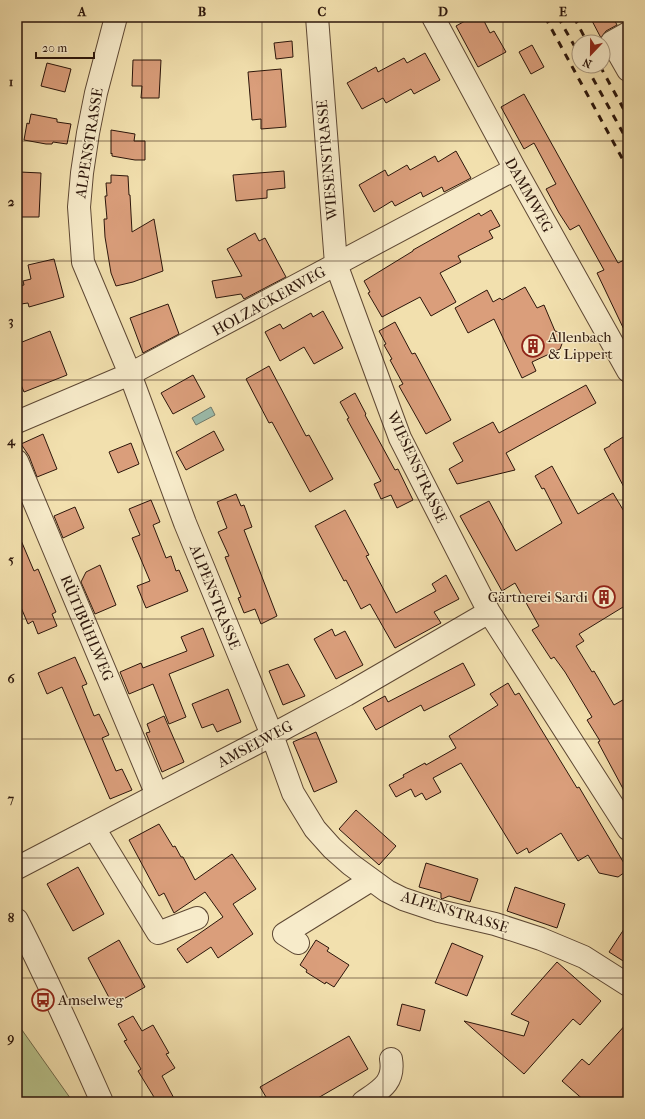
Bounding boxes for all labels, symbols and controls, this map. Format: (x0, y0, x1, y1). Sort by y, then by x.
text: A (77, 4, 87, 19)
text: B (198, 4, 207, 19)
text: C (318, 4, 327, 19)
text: D (438, 4, 448, 19)
text: E (559, 4, 567, 19)
scale bar (36, 34, 94, 60)
north arrow (571, 34, 611, 74)
text: 20 m (42, 41, 67, 55)
text: N (581, 55, 594, 70)
text: 1 (9, 74, 14, 89)
street label: ALPENSTRASSE (71, 87, 107, 200)
street label: WIESENSTRASSE (313, 99, 341, 222)
street label: DAMMWEG (501, 154, 557, 236)
text: 2 (8, 194, 15, 209)
street label: HOLZACKERWEG (209, 262, 329, 340)
text: 3 (8, 313, 14, 329)
place label: Allenbach & Lippert (547, 328, 613, 363)
building icon: Allenbach & Lippert (520, 333, 546, 359)
street label: WIESENSTRASSE (383, 407, 451, 526)
text: 4 (6, 433, 16, 449)
street label: ALPENSTRASSE (185, 541, 244, 652)
text: 5 (8, 552, 14, 567)
street label: RÜTIBÜHLWEG (57, 572, 118, 684)
building icon: Gärtnerei Sardi (591, 584, 617, 610)
place label: Gärtnerei Sardi (488, 588, 589, 606)
text: 6 (7, 671, 15, 686)
street label: AMSELWEG (213, 716, 296, 772)
text: 7 (7, 791, 15, 806)
street label: ALPENSTRASSE (398, 887, 511, 937)
text: 8 (8, 910, 15, 925)
bus stop icon: Amselweg (30, 987, 56, 1013)
place label: Amselweg (57, 991, 124, 1009)
text: 9 (7, 1030, 15, 1046)

